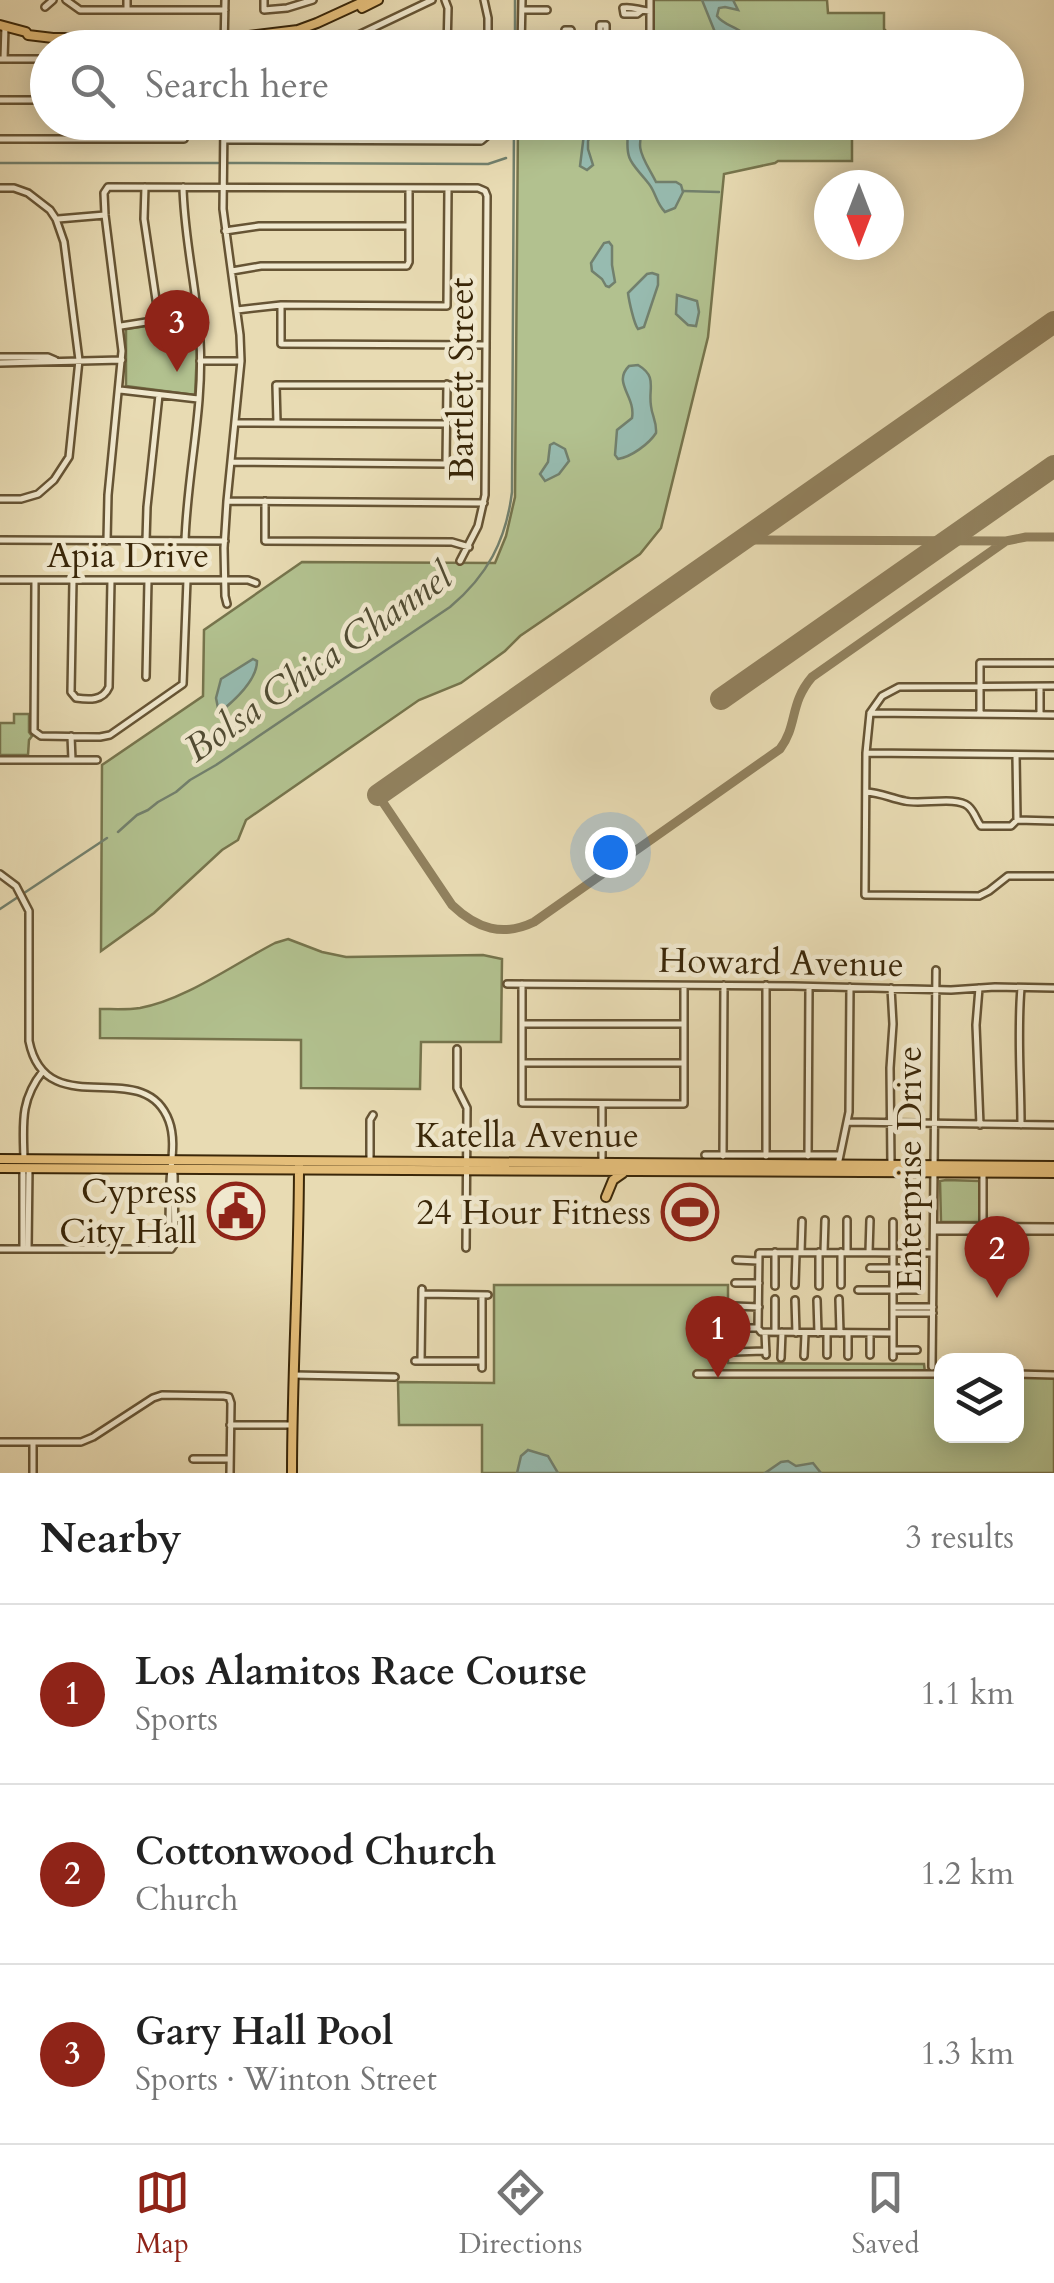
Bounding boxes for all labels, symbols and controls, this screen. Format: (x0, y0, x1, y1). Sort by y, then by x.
search box (30, 30, 1024, 140)
icon: search (65, 58, 120, 113)
text: Search here (145, 59, 329, 111)
north arrow (814, 170, 904, 260)
street label: Bartlett Street (438, 277, 486, 481)
pin: 3 (144, 290, 210, 372)
street label: Apia Drive (47, 532, 209, 580)
water label: Bolsa Chica Channel (174, 550, 464, 775)
your location (585, 827, 636, 878)
street label: Howard Avenue (658, 937, 904, 989)
street label: Enterprise Drive (886, 1046, 934, 1290)
street label: Katella Avenue (415, 1112, 639, 1160)
place label: Cypress City Hall (59, 1168, 197, 1256)
public building icon: Cypress City Hall (206, 1181, 266, 1241)
sports icon: 24 Hour Fitness (660, 1182, 720, 1242)
place label: 24 Hour Fitness (416, 1189, 651, 1237)
pin: 2 (964, 1216, 1030, 1298)
pin: 1 (686, 1296, 750, 1378)
map controls (934, 1353, 1024, 1443)
button: layers (934, 1353, 1024, 1443)
text: Nearby (40, 1510, 182, 1567)
text: 3 results (906, 1516, 1014, 1560)
text: Los Alamitos Race Course (135, 1646, 587, 1698)
text: 1 (64, 1672, 81, 1716)
text: 1.1 km (920, 1672, 1014, 1716)
text: Sports (135, 1698, 218, 1742)
text: Cottonwood Church (135, 1826, 496, 1878)
text: 2 (64, 1852, 81, 1896)
text: 1.2 km (920, 1852, 1014, 1896)
text: Church (135, 1878, 238, 1922)
text: Gary Hall Pool (135, 2006, 393, 2058)
text: 3 (64, 2032, 81, 2076)
text: 1.3 km (920, 2032, 1014, 2076)
text: Sports · Winton Street (135, 2058, 437, 2102)
tab: Map (135, 2165, 190, 2263)
tab: Directions (459, 2165, 582, 2263)
tab: Saved (851, 2165, 919, 2263)

